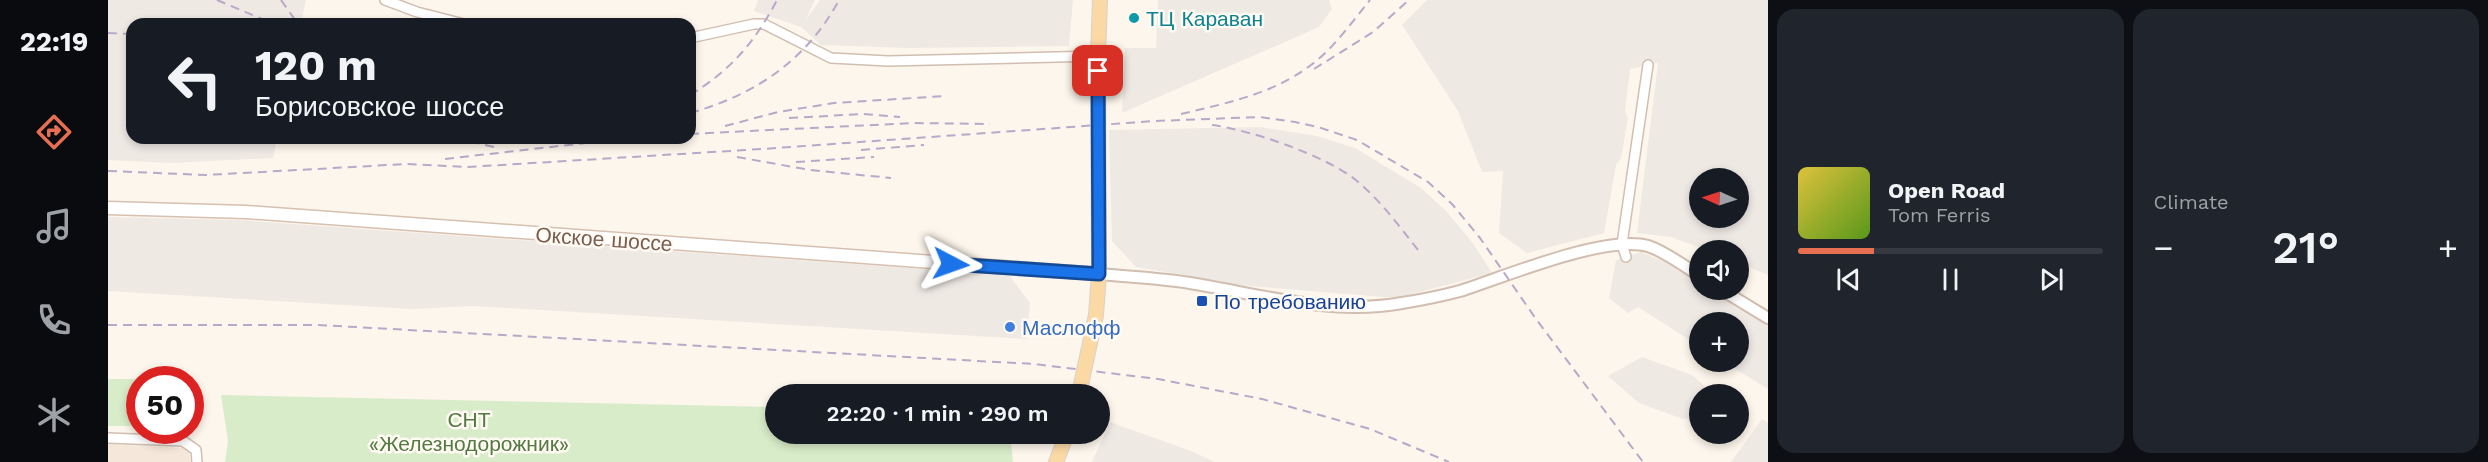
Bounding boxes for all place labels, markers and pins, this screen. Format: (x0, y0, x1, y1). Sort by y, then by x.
place label: ТЦ Караван (1146, 6, 1263, 31)
marker: ТЦ Караван (1127, 11, 1141, 25)
pin (1072, 45, 1123, 96)
place label: По требованию (1214, 289, 1366, 314)
marker: По требованию (1195, 294, 1209, 308)
place label: Маслофф (1022, 315, 1121, 340)
marker: Маслофф (1003, 320, 1017, 334)

